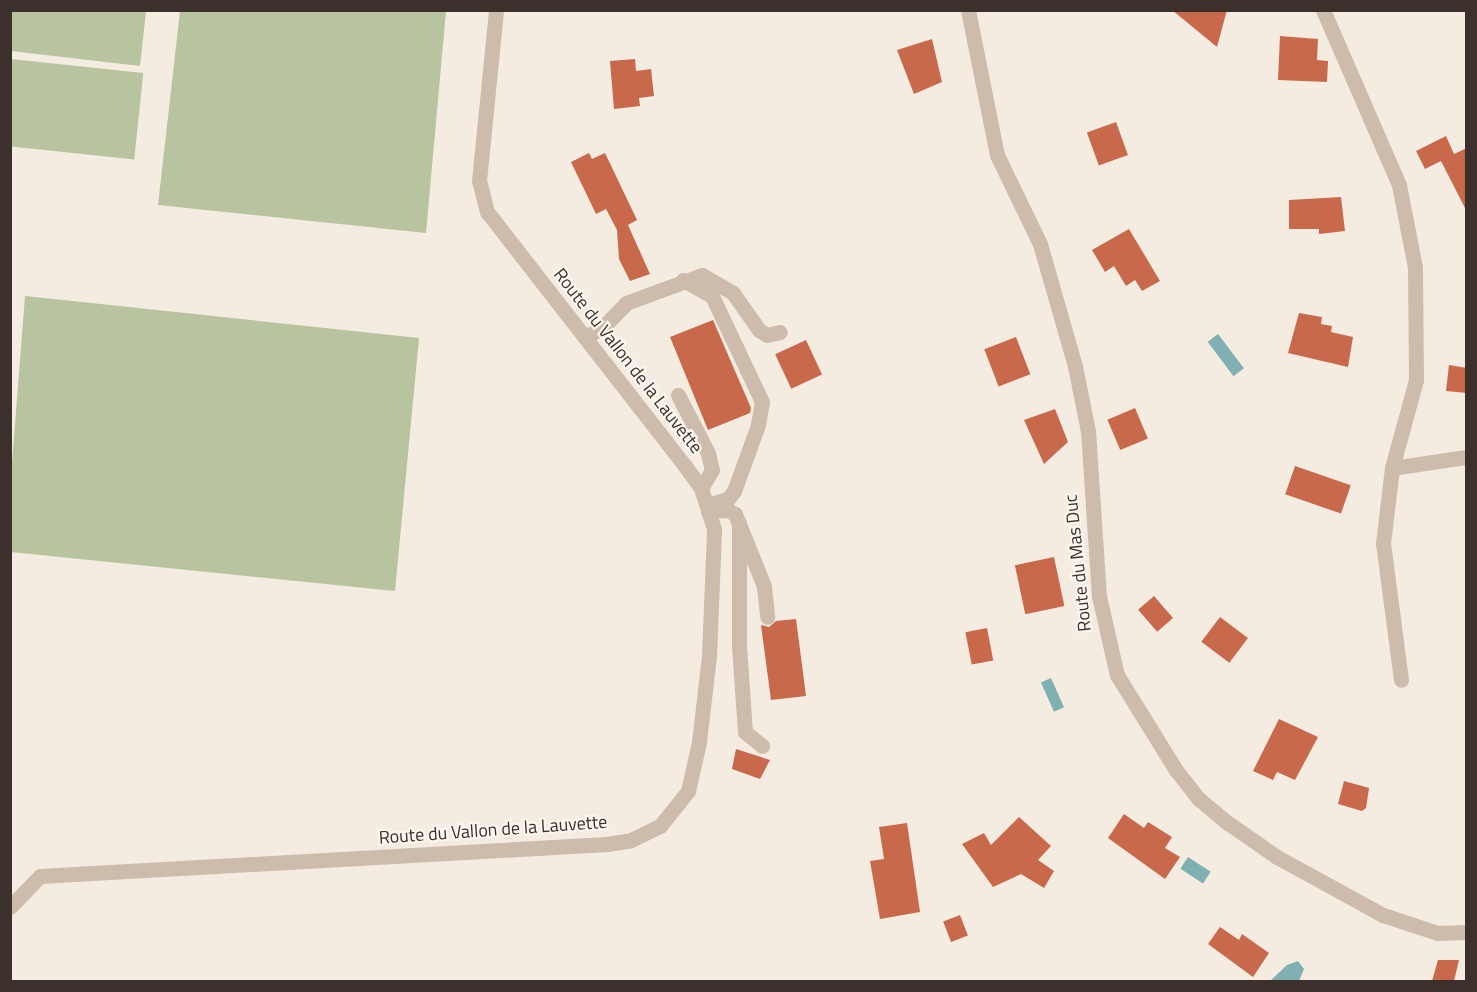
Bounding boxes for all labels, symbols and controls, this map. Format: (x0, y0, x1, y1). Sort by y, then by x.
street label: Route du Vallon de la Lauvette (549, 264, 707, 458)
street label: Route du Mas Duc (1060, 493, 1096, 633)
street label: Route du Vallon de la Lauvette (378, 811, 608, 849)

